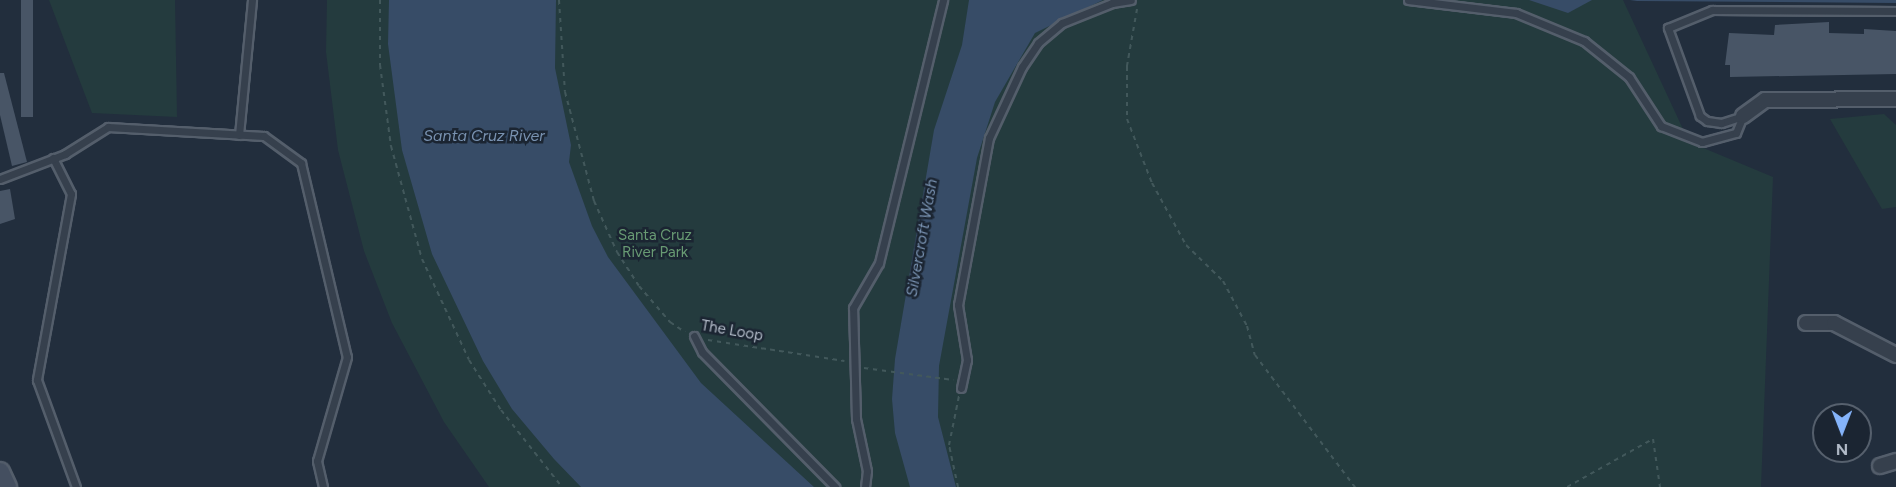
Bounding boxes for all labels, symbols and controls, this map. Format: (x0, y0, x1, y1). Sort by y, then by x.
water label: Santa Cruz River (423, 126, 545, 146)
water label: Silvercroft Wash (902, 178, 942, 298)
park label: Santa Cruz River Park (618, 226, 692, 261)
street label: The Loop (700, 317, 764, 345)
north arrow (1812, 403, 1872, 463)
text: N (1836, 440, 1848, 459)

